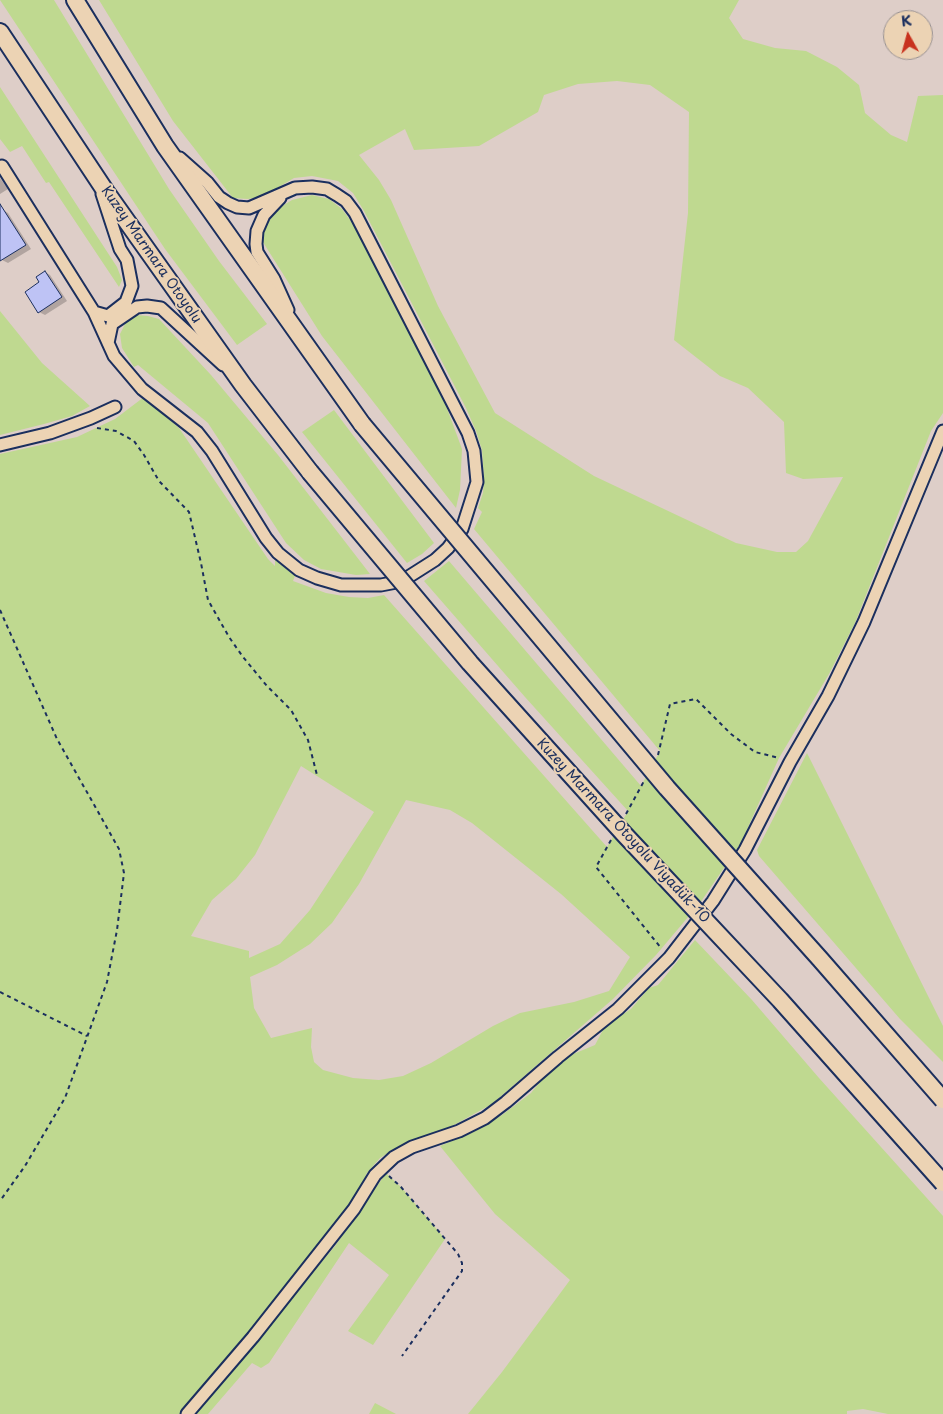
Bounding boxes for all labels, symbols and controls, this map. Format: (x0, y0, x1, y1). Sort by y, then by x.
north arrow (883, 10, 933, 60)
text: K (900, 10, 913, 32)
street label: Kuzey Marmara Otoyolu (97, 183, 205, 327)
street label: Kuzey Marmara Otoyolu Viyadük-10 (533, 735, 713, 927)

